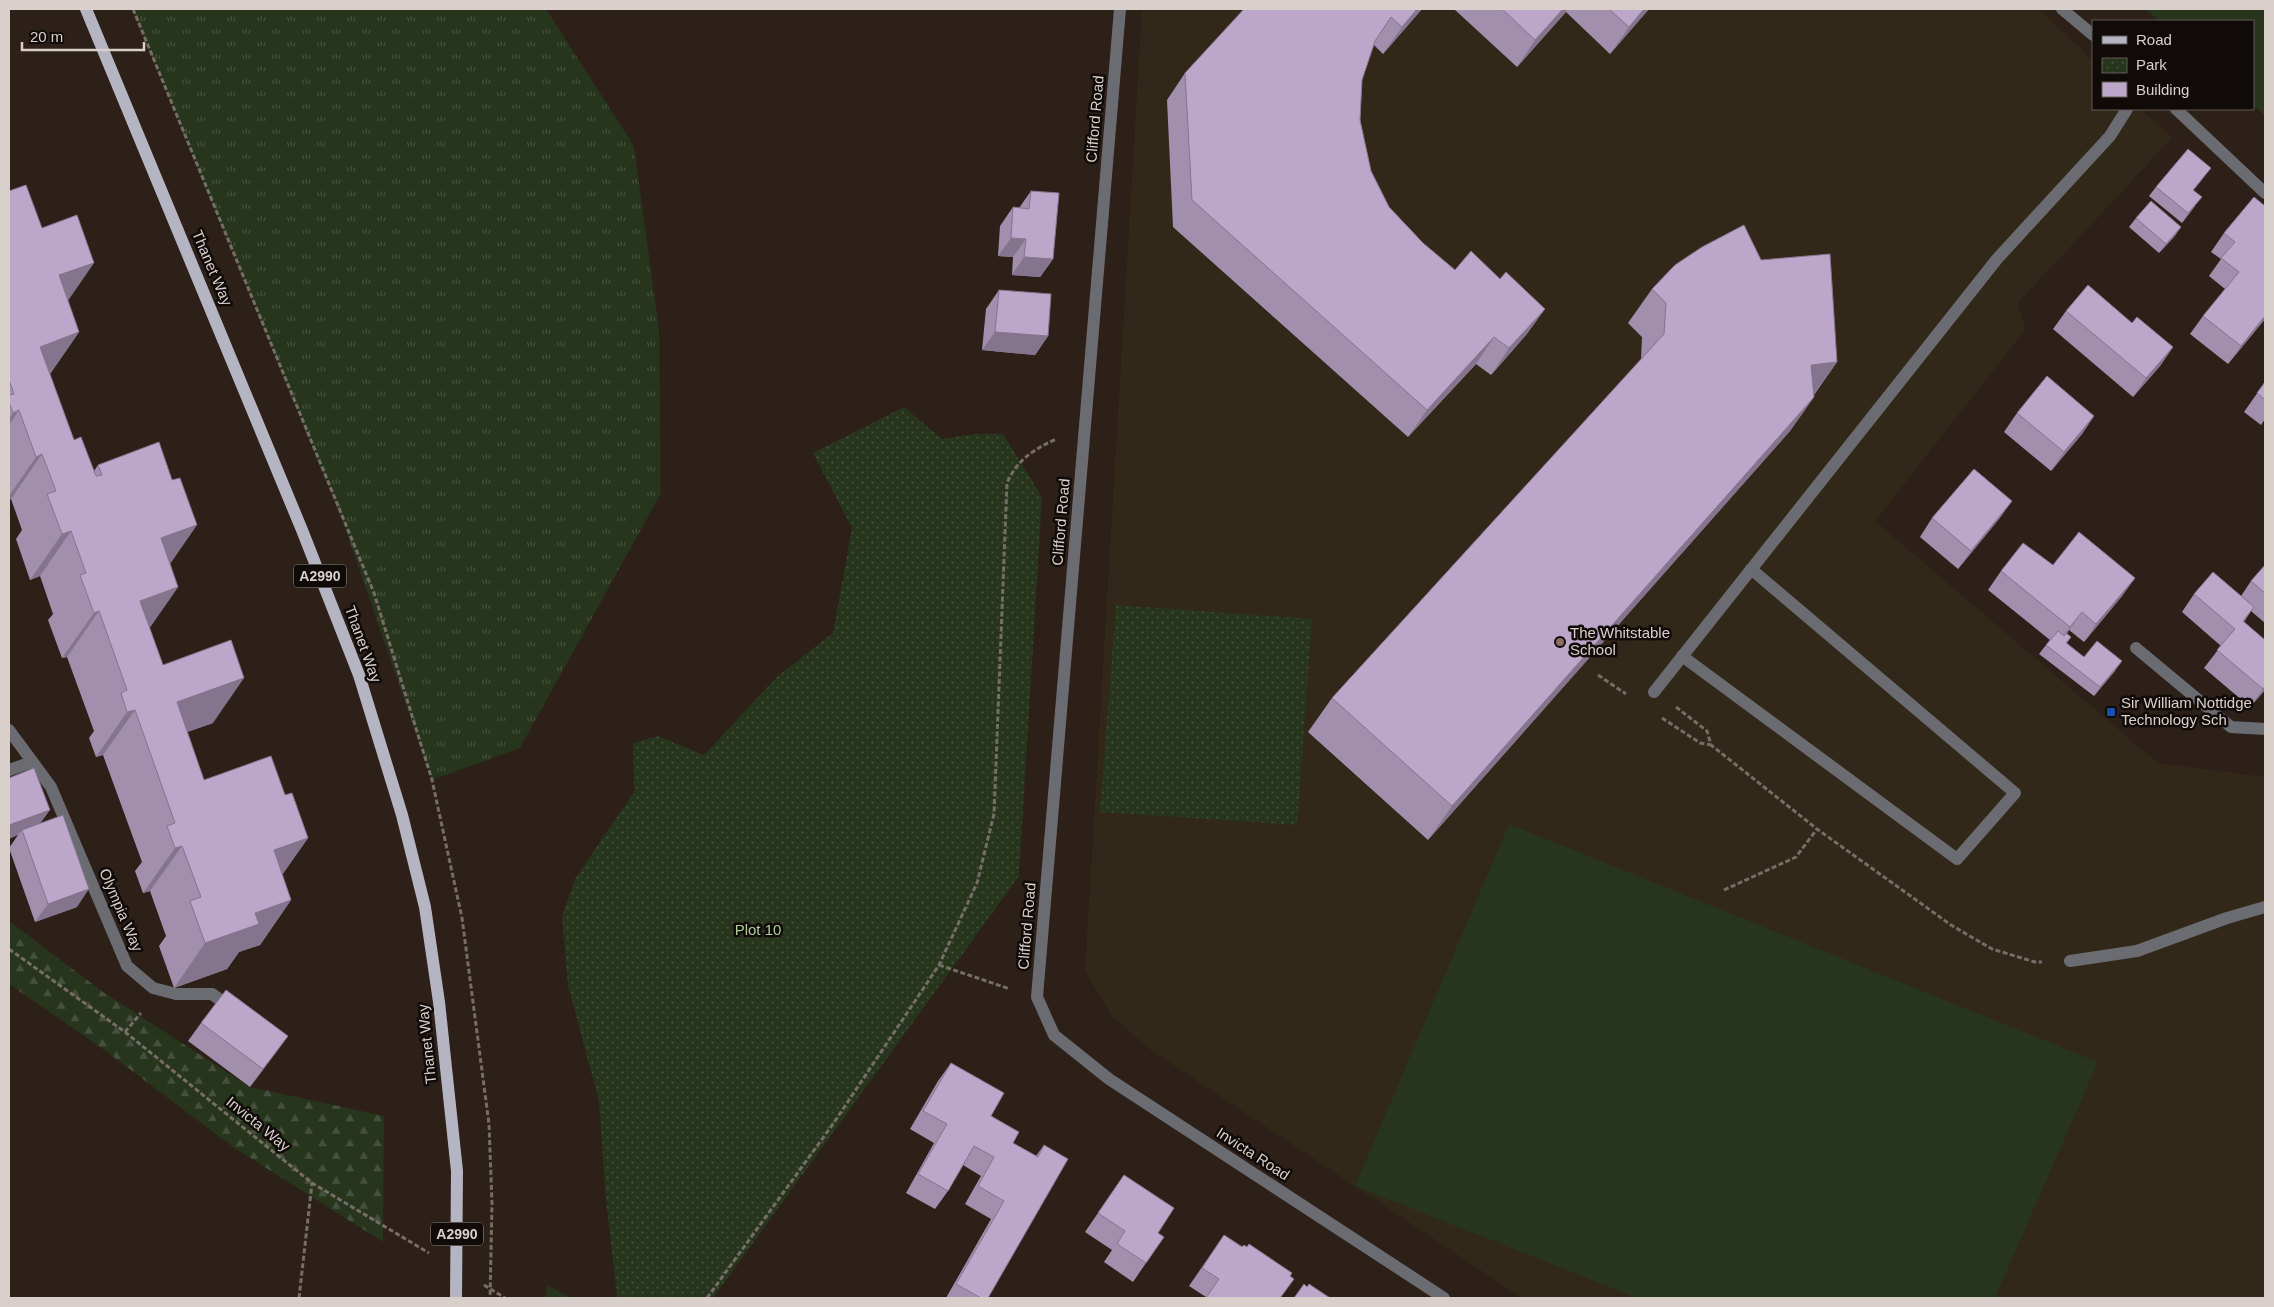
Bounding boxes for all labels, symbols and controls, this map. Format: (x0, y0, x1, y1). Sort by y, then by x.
scale bar (22, 20, 145, 52)
legend (2092, 20, 2254, 110)
text: 20 m (30, 28, 63, 45)
text: Road (2136, 31, 2172, 48)
text: Park (2136, 56, 2167, 73)
street label: Clifford Road (1082, 75, 1107, 163)
text: Building (2136, 81, 2189, 98)
street label: Thanet Way (189, 228, 236, 309)
street label: Clifford Road (1048, 478, 1073, 566)
road number: A2990 (294, 564, 346, 588)
street label: Thanet Way (342, 603, 385, 685)
place label: The Whitstable School (1570, 624, 1670, 658)
marker: The Whitstable School (1554, 636, 1566, 648)
place label: Sir William Nottidge Technology Sch (2121, 694, 2252, 728)
marker: Sir William Nottidge Technology Sch (2105, 706, 2117, 718)
street label: Olympia Way (96, 866, 147, 954)
street label: Clifford Road (1014, 882, 1039, 970)
park label: Plot 10 (735, 921, 781, 938)
street label: Thanet Way (414, 1003, 439, 1085)
street label: Invicta Way (223, 1093, 294, 1155)
street label: Invicta Road (1214, 1124, 1293, 1183)
road number: A2990 (431, 1222, 483, 1246)

